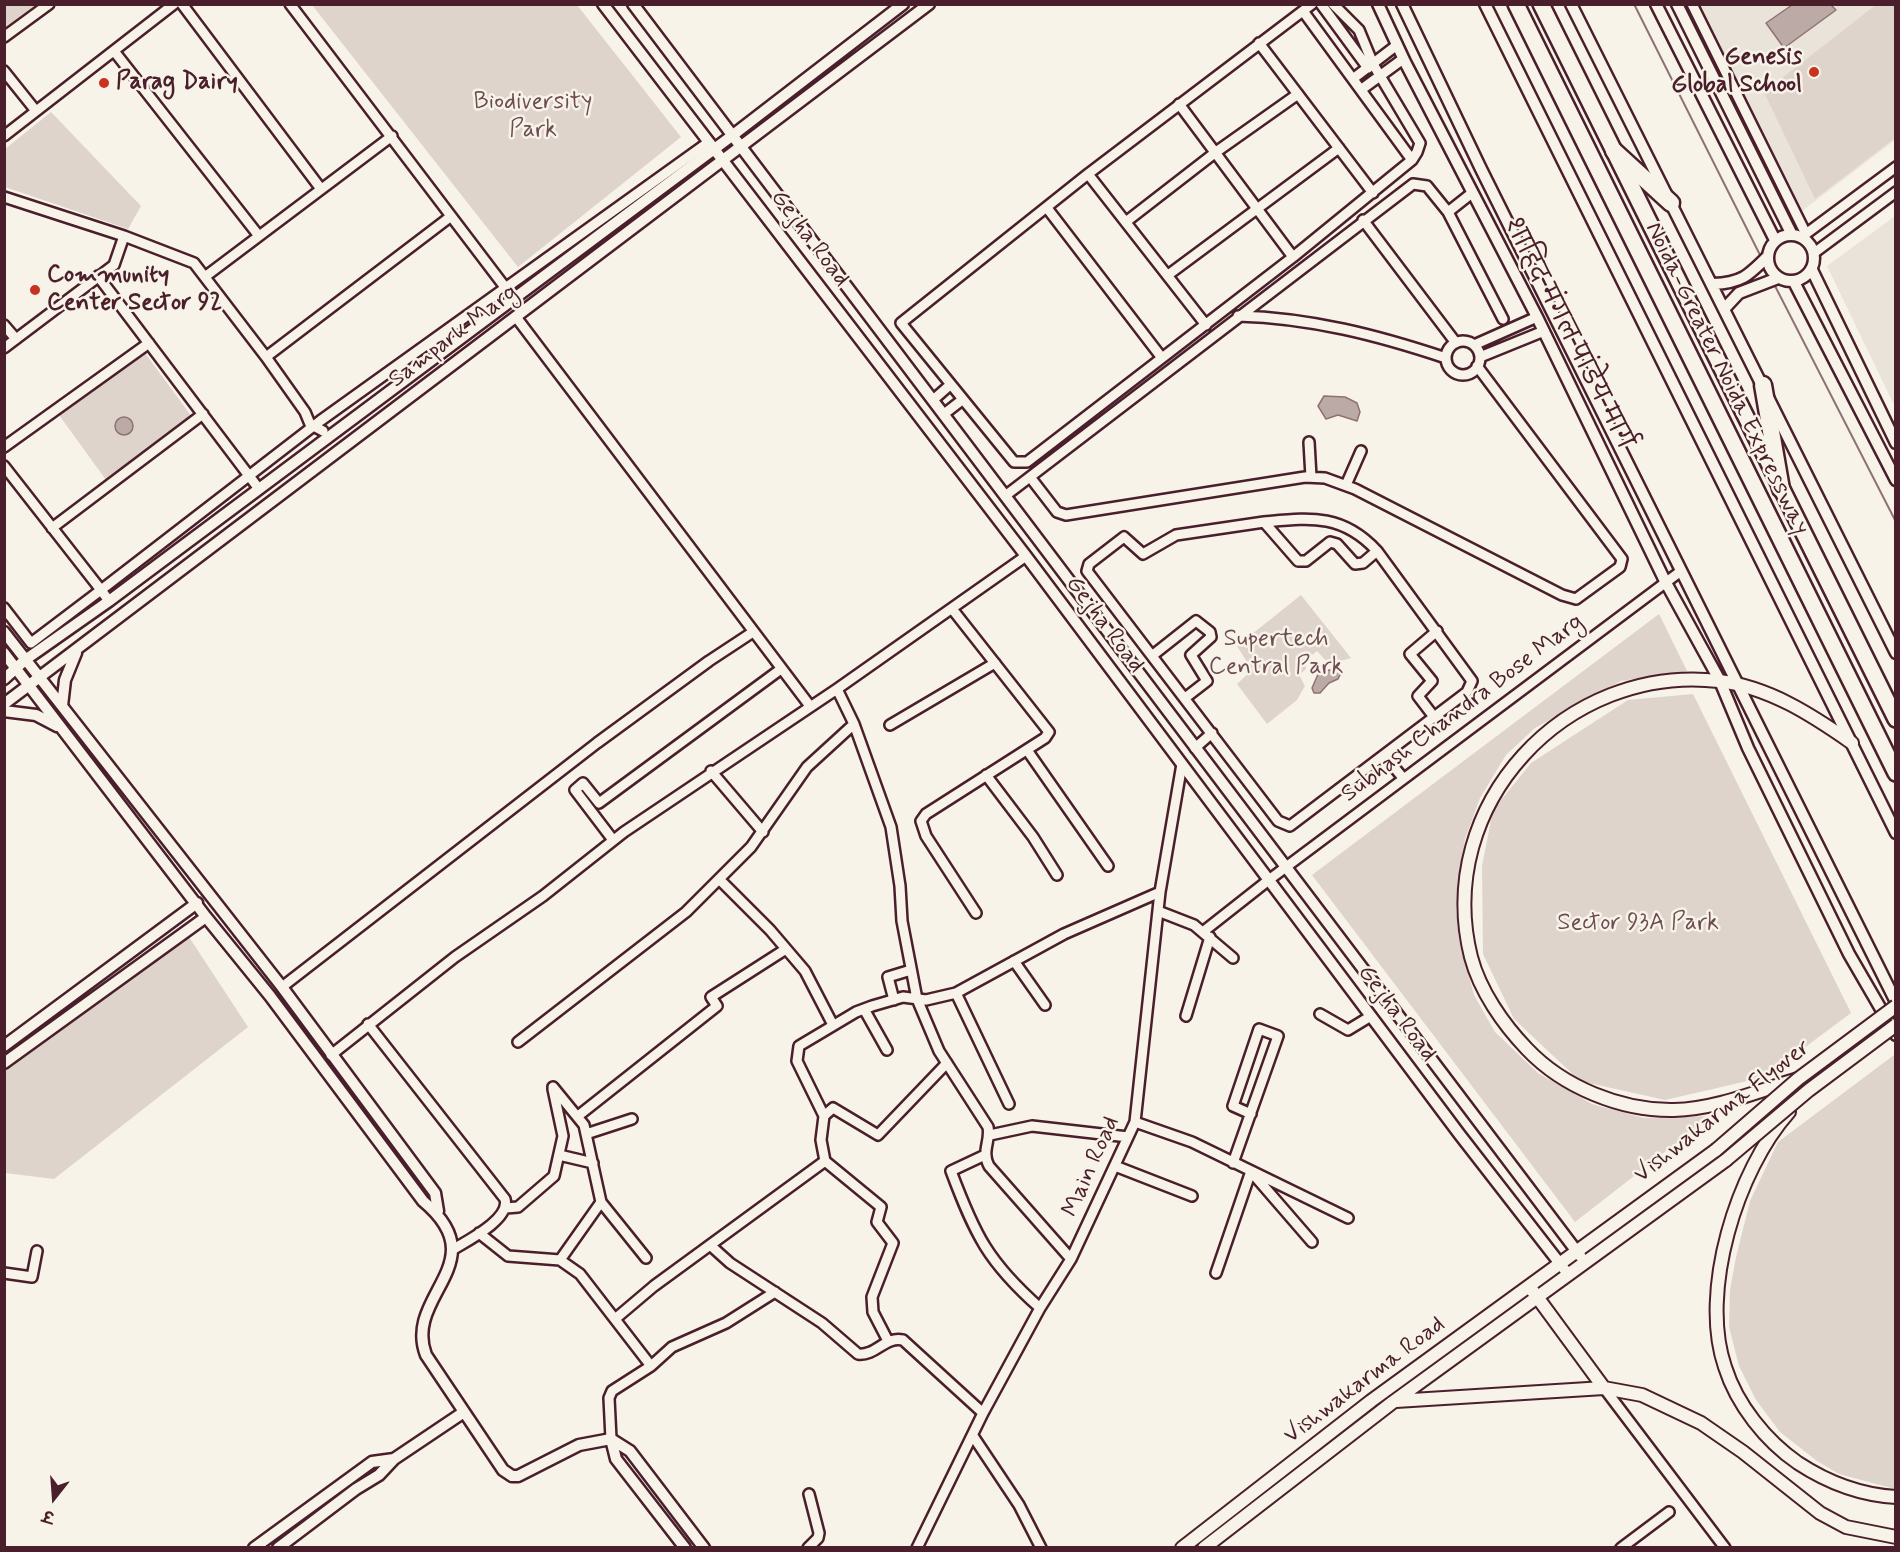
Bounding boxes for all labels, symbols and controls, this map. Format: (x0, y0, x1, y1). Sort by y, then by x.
place label: Genesis Global School (1671, 44, 1802, 100)
marker: Genesis Global School (1807, 65, 1821, 79)
place label: Parag Dairy (116, 69, 238, 97)
marker: Parag Dairy (97, 76, 111, 90)
park label: Biodiversity Park (474, 89, 592, 145)
street label: Gejha Road (763, 185, 855, 293)
street label: शाहिद मंगल पांडेय मार्ग (1496, 213, 1638, 455)
street label: Noida-Greater Noida Expressway (1638, 218, 1814, 540)
place label: Community Center Sector 92 (47, 262, 222, 318)
street label: Sampark Marg (384, 279, 524, 395)
marker: Community Center Sector 92 (28, 283, 42, 297)
street label: Gejha Road (1058, 571, 1150, 679)
street label: Subhash Chandra Bose Marg (1336, 609, 1590, 809)
park label: Supertech Central Park (1209, 626, 1343, 682)
park label: Sector 93A Park (1557, 910, 1719, 938)
street label: Gejha Road (1350, 960, 1442, 1068)
street label: Vishwakarma Flyover (1629, 1034, 1817, 1190)
street label: Main Road (1057, 1112, 1127, 1222)
street label: Vishwakarma Road (1279, 1311, 1451, 1451)
north arrow (24, 1468, 84, 1528)
text: उ (40, 1504, 57, 1527)

